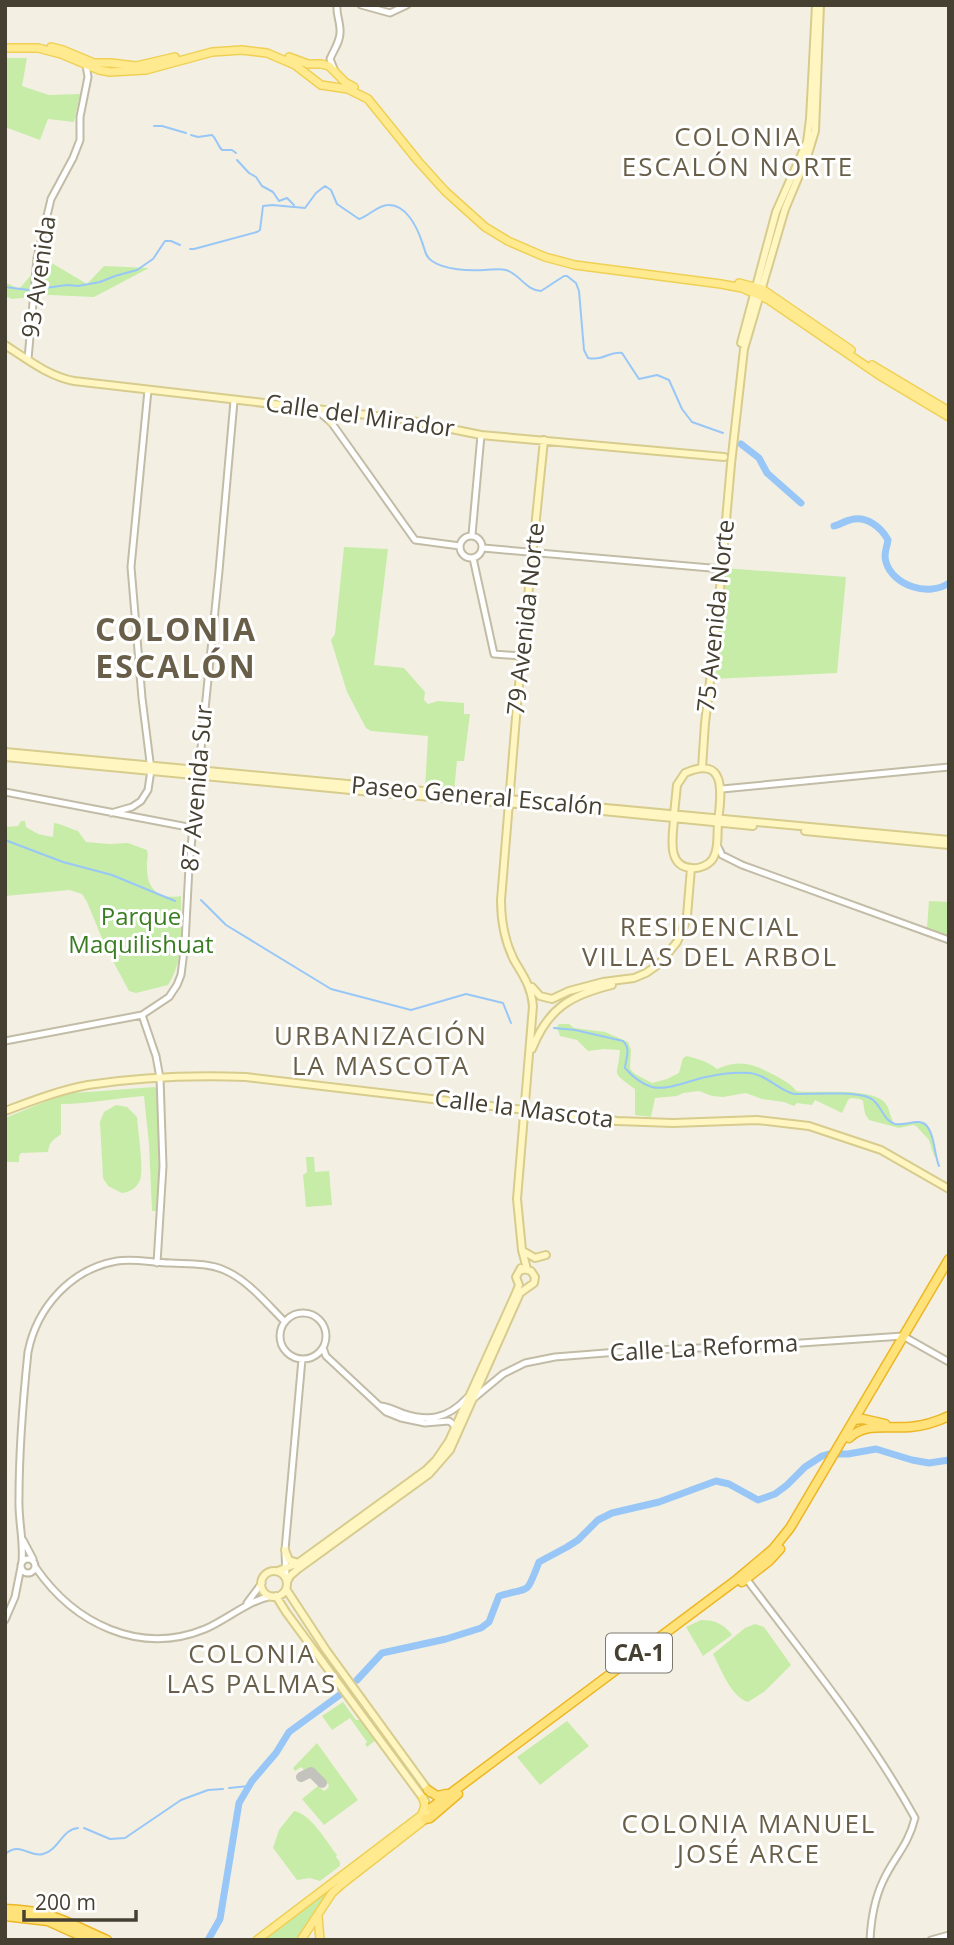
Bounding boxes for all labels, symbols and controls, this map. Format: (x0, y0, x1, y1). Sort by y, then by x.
district label: COLONIA ESCALÓN NORTE (622, 118, 854, 184)
street label: 93 Avenida (13, 214, 62, 340)
street label: Calle del Mirador (264, 385, 457, 444)
street label: 75 Avenida Norte (688, 518, 741, 714)
street label: 79 Avenida Norte (498, 521, 551, 717)
district label: COLONIA ESCALÓN (95, 607, 257, 687)
street label: 87 Avenida Sur (172, 703, 219, 873)
street label: Paseo General Escalón (350, 767, 604, 822)
park label: Parque Maquilishuat (68, 899, 214, 960)
district label: RESIDENCIAL VILLAS DEL ARBOL (582, 908, 838, 974)
district label: URBANIZACIÓN LA MASCOTA (274, 1017, 488, 1083)
street label: Calle la Mascota (433, 1080, 616, 1135)
street label: Calle La Reforma (609, 1325, 799, 1368)
road number: CA-1 (606, 1634, 672, 1672)
district label: COLONIA LAS PALMAS (167, 1635, 337, 1701)
district label: COLONIA MANUEL JOSÉ ARCE (622, 1805, 876, 1871)
scale bar (24, 1878, 136, 1922)
text: 200 m (35, 1888, 96, 1916)

